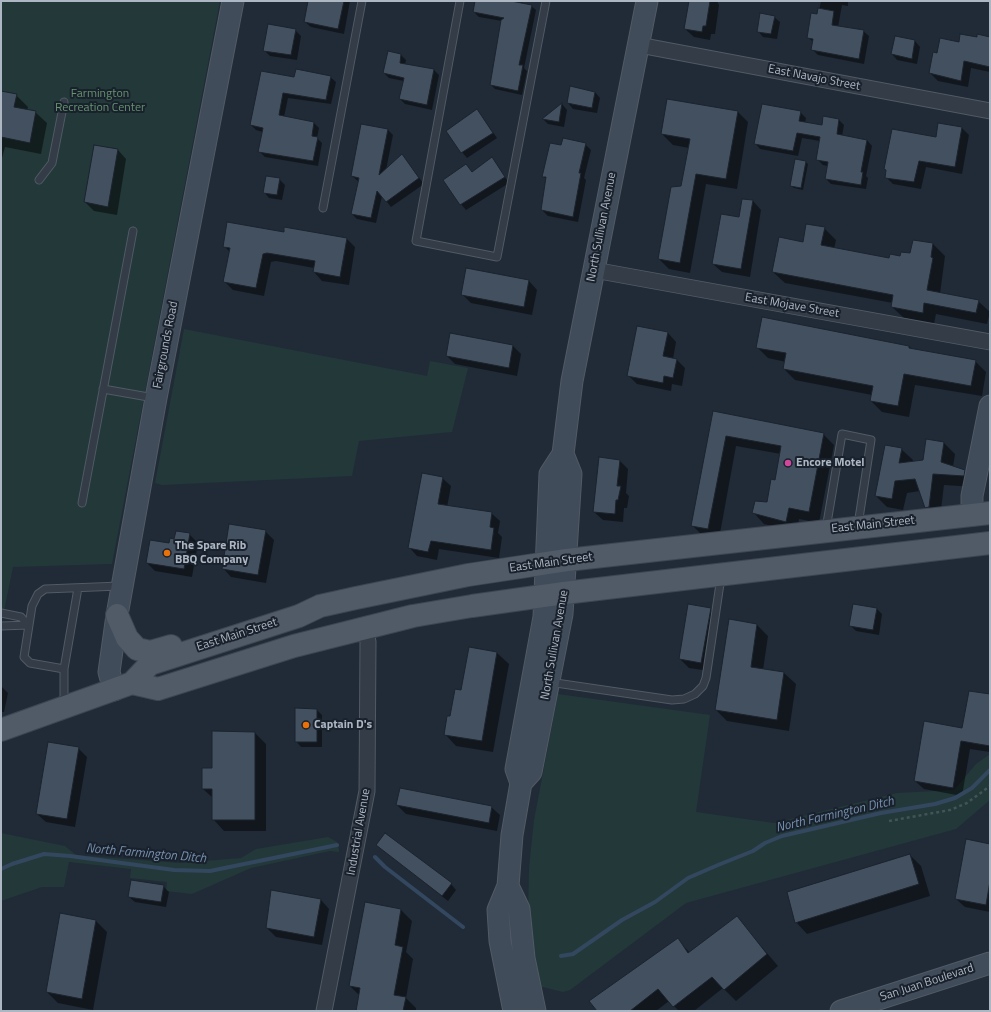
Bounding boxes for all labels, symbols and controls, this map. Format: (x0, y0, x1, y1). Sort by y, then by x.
street label: East Navajo Street (767, 62, 861, 94)
park label: Farmington Recreation Center (55, 87, 145, 115)
street label: North Sullivan Avenue (584, 171, 620, 283)
street label: East Mojave Street (744, 291, 840, 321)
street label: Fairgrounds Road (150, 300, 182, 390)
place label: Encore Motel (796, 456, 865, 470)
marker: Encore Motel (783, 458, 793, 468)
street label: East Main Street (831, 513, 915, 537)
place label: The Spare Rib BBQ Company (175, 539, 248, 567)
marker: The Spare Rib BBQ Company (162, 548, 172, 558)
street label: East Main Street (508, 550, 594, 576)
street label: North Sullivan Avenue (538, 589, 572, 701)
street label: East Main Street (195, 615, 279, 655)
place label: Captain D's (314, 718, 372, 732)
marker: Captain D's (301, 720, 311, 730)
street label: Industrial Avenue (344, 788, 374, 876)
water label: North Farmington Ditch (775, 794, 895, 836)
water label: North Farmington Ditch (85, 841, 207, 867)
street label: San Juan Boulevard (878, 961, 976, 1005)

